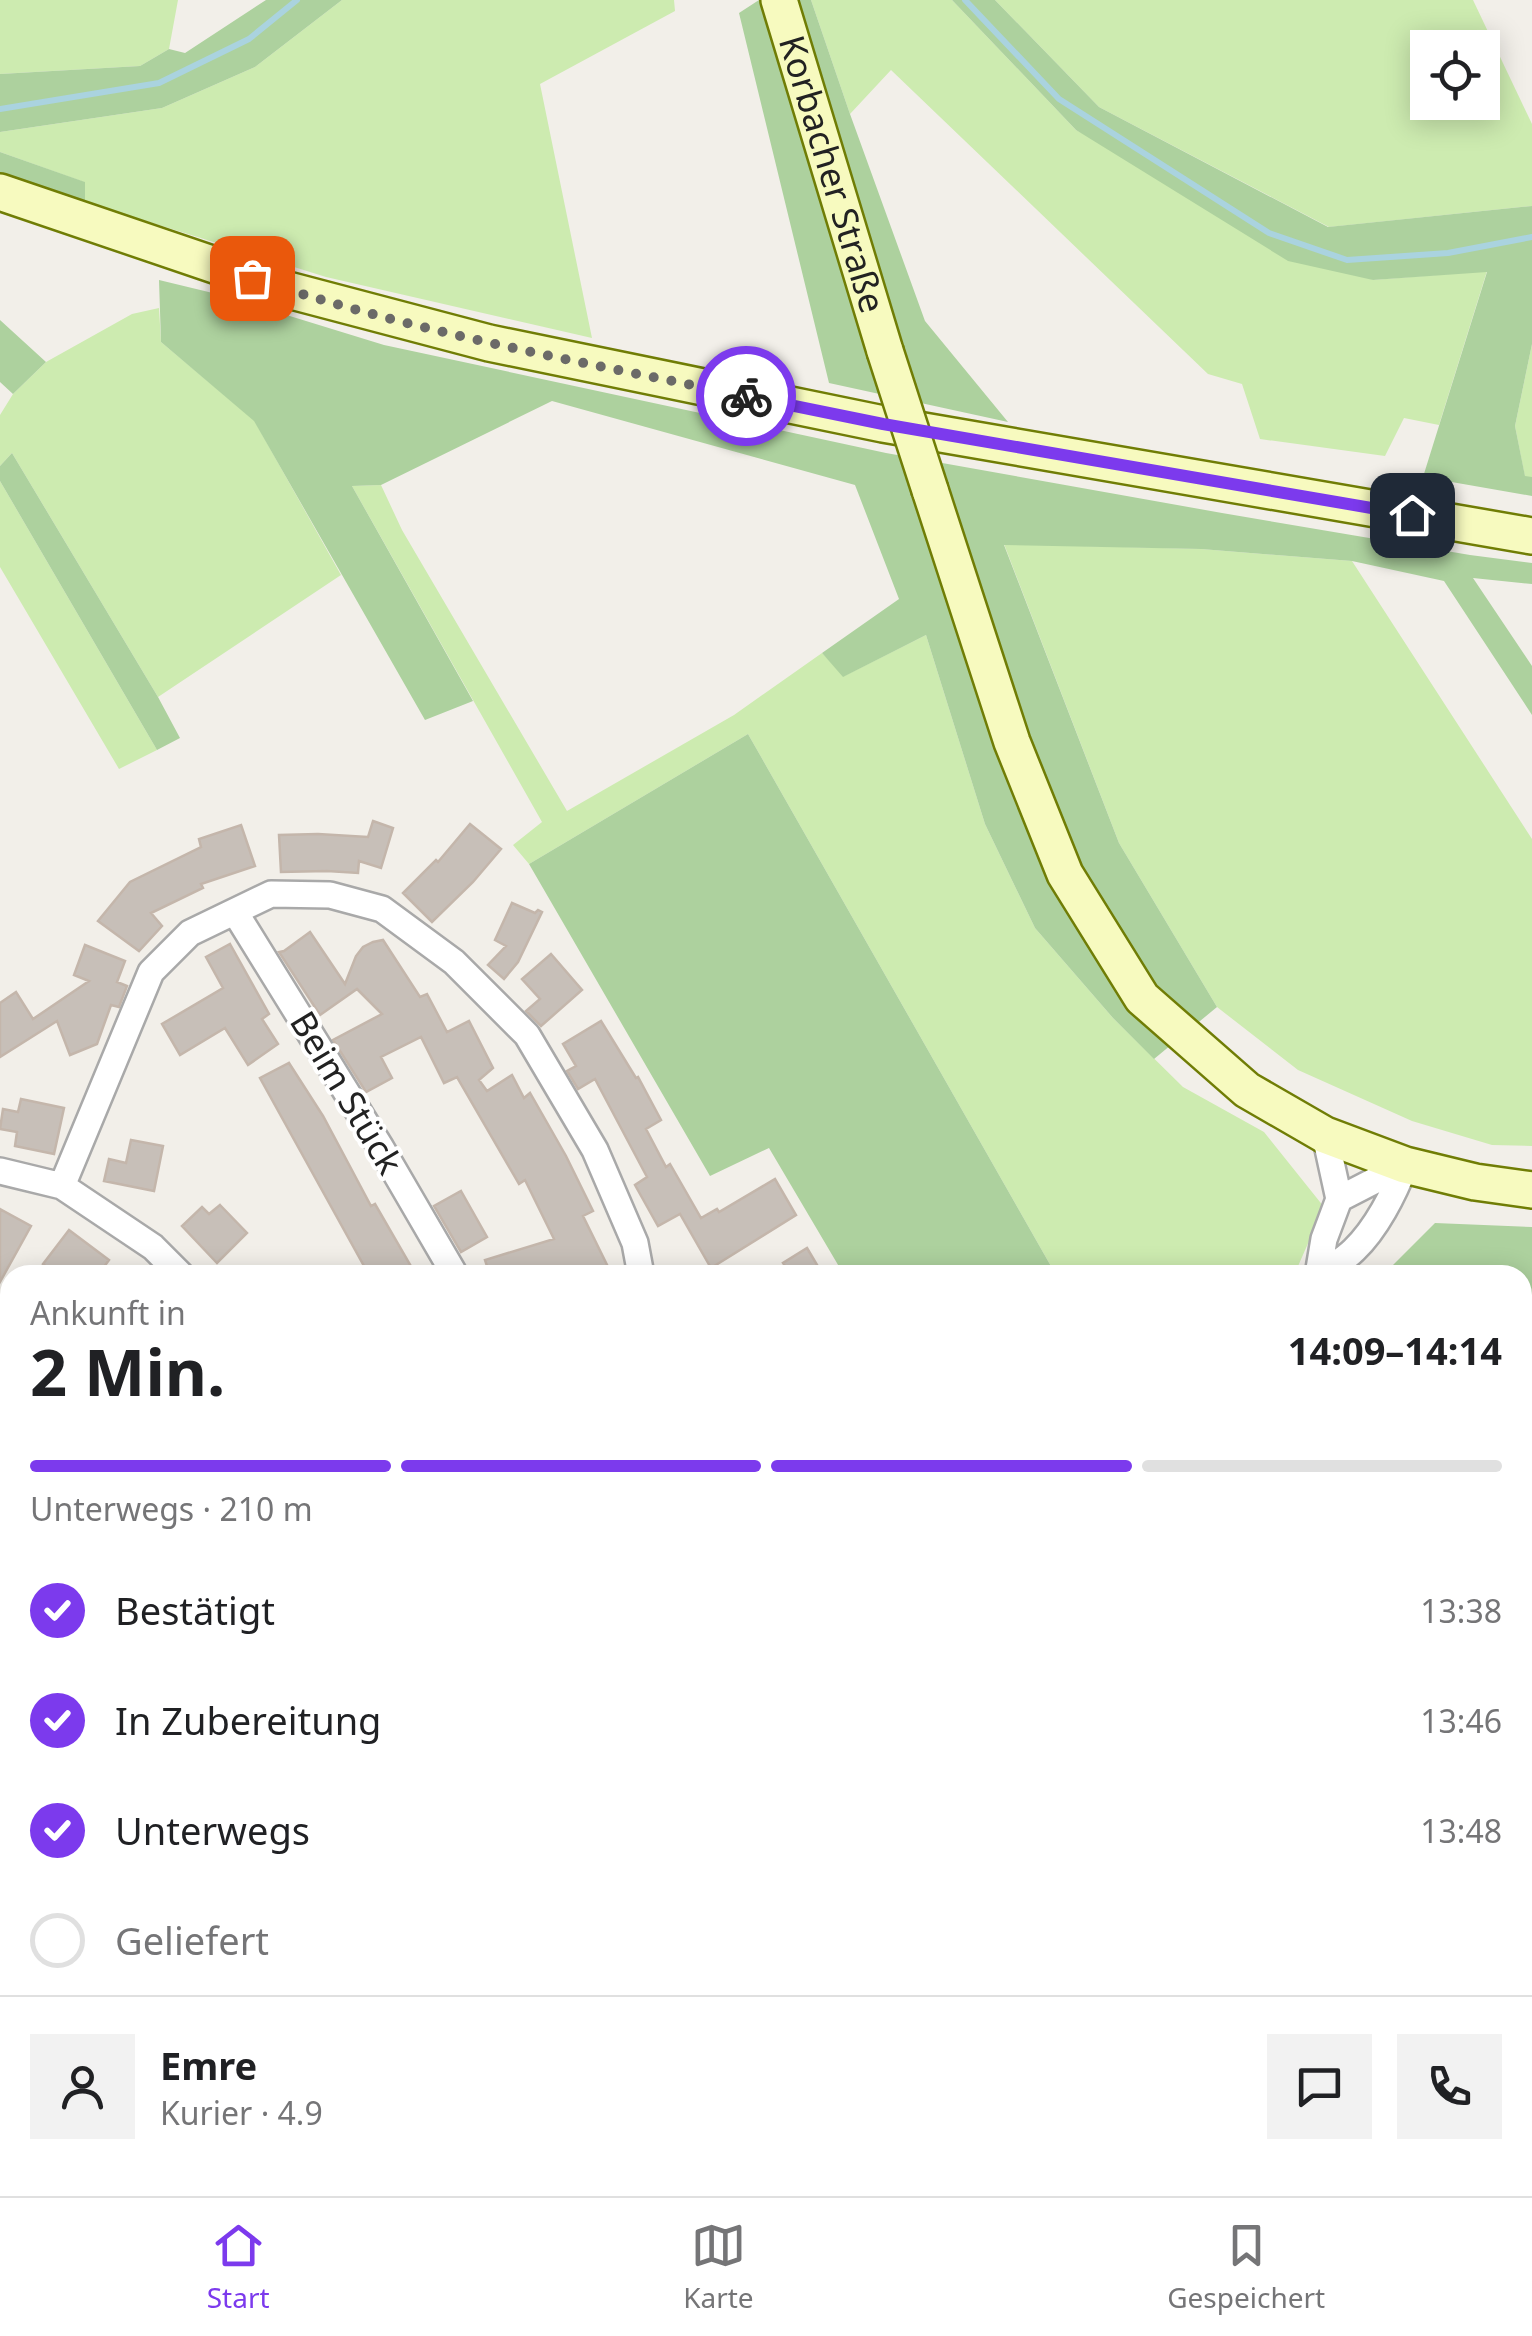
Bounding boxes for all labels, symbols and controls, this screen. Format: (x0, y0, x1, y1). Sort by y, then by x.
street label: Korbacher Straße (769, 29, 897, 318)
map controls (1410, 30, 1500, 120)
button: locate (1410, 30, 1500, 120)
pin (210, 236, 295, 321)
icon: bag (225, 251, 280, 306)
courier (696, 346, 796, 446)
icon: bike (719, 369, 774, 424)
pin (1370, 473, 1455, 558)
icon: home (1385, 488, 1440, 543)
street label: Beim Stück (280, 1002, 415, 1183)
text: Ankunft in (30, 1291, 186, 1334)
text: 14:09–14:14 (1288, 1324, 1502, 1376)
text: 2 Min. (30, 1327, 225, 1415)
text: Unterwegs · 210 m (30, 1487, 313, 1530)
icon: check (30, 1583, 85, 1638)
text: Bestätigt (115, 1584, 275, 1636)
text: 13:38 (1420, 1589, 1502, 1632)
icon: check (30, 1693, 85, 1748)
text: In Zubereitung (115, 1694, 382, 1746)
text: 13:46 (1420, 1699, 1502, 1742)
icon: check (30, 1803, 85, 1858)
text: Unterwegs (115, 1804, 310, 1856)
text: 13:48 (1420, 1809, 1502, 1852)
text: Geliefert (115, 1914, 269, 1966)
button: person (30, 2034, 135, 2139)
button: chat (1267, 2034, 1372, 2139)
button: phone (1397, 2034, 1502, 2139)
text: Emre (160, 2039, 257, 2091)
text: Kurier · 4.9 (160, 2091, 323, 2134)
tab: Start (207, 2218, 270, 2316)
tab: Karte (683, 2218, 754, 2316)
tab: Gespeichert (1167, 2218, 1325, 2316)

